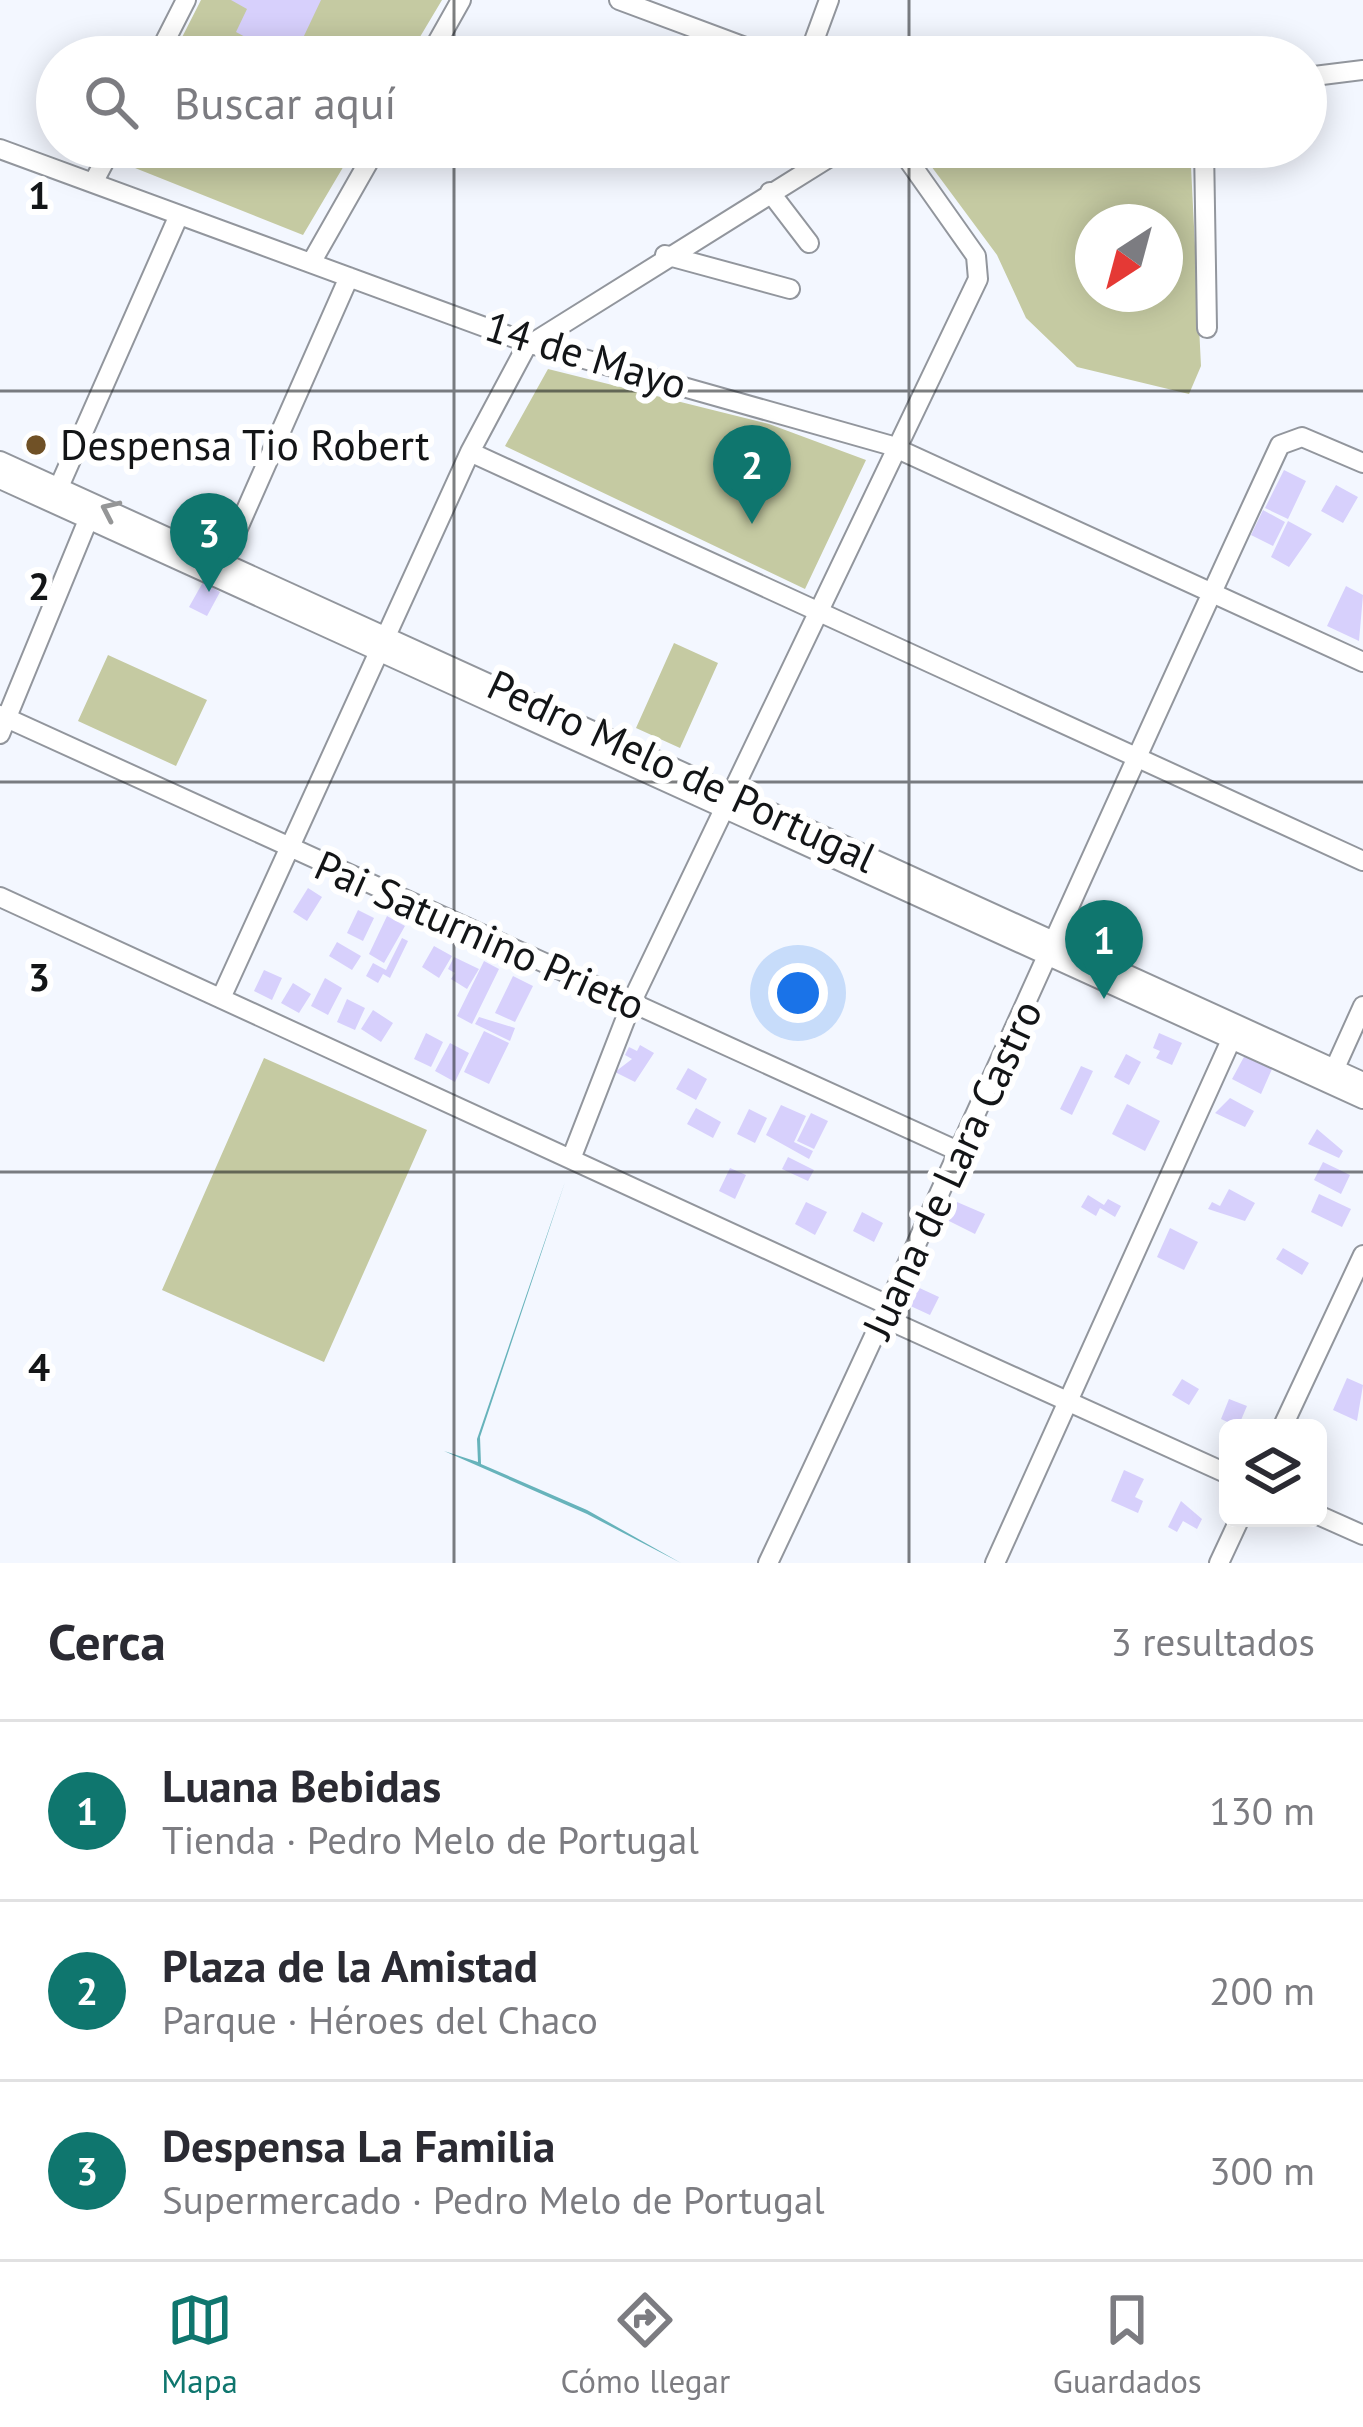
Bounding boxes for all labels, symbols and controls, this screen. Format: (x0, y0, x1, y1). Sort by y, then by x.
search box (36, 36, 1327, 168)
icon: search (78, 69, 144, 135)
text: Buscar aquí (174, 73, 396, 131)
text: 1 (28, 169, 50, 220)
north arrow (1075, 204, 1183, 312)
street label: 14 de Mayo (479, 298, 694, 411)
place label: Despensa Tio Robert (60, 417, 430, 472)
pin: 2 (713, 425, 791, 524)
marker: Despensa Tio Robert (23, 432, 49, 458)
pin: 3 (170, 493, 248, 592)
one-way arrow (101, 501, 123, 524)
text: 2 (28, 560, 50, 611)
street label: Pedro Melo de Portugal (479, 656, 885, 885)
street label: Pai Saturnino Prieto (307, 837, 654, 1032)
pin: 1 (1065, 900, 1143, 999)
text: 3 (28, 951, 50, 1002)
your location (768, 963, 828, 1023)
street label: Juana de Lara Castro (848, 991, 1054, 1348)
text: 4 (28, 1341, 50, 1392)
map controls (1219, 1419, 1327, 1527)
button: layers (1219, 1419, 1327, 1527)
text: Cerca (48, 1608, 166, 1674)
text: 3 resultados (1111, 1616, 1315, 1667)
text: Luana Bebidas (162, 1756, 441, 1814)
text: 1 (76, 1785, 98, 1836)
text: 130 m (1209, 1785, 1315, 1836)
text: Tienda · Pedro Melo de Portugal (162, 1814, 699, 1865)
text: Plaza de la Amistad (162, 1936, 538, 1994)
text: 2 (76, 1965, 98, 2016)
text: 200 m (1209, 1965, 1315, 2016)
text: Parque · Héroes del Chaco (162, 1994, 598, 2045)
text: Despensa La Familia (162, 2116, 555, 2174)
text: 3 (76, 2145, 98, 2196)
text: 300 m (1209, 2145, 1315, 2196)
text: Supermercado · Pedro Melo de Portugal (162, 2174, 825, 2225)
tab: Mapa (161, 2287, 238, 2402)
tab: Cómo llegar (561, 2287, 730, 2402)
tab: Guardados (1053, 2287, 1202, 2402)

